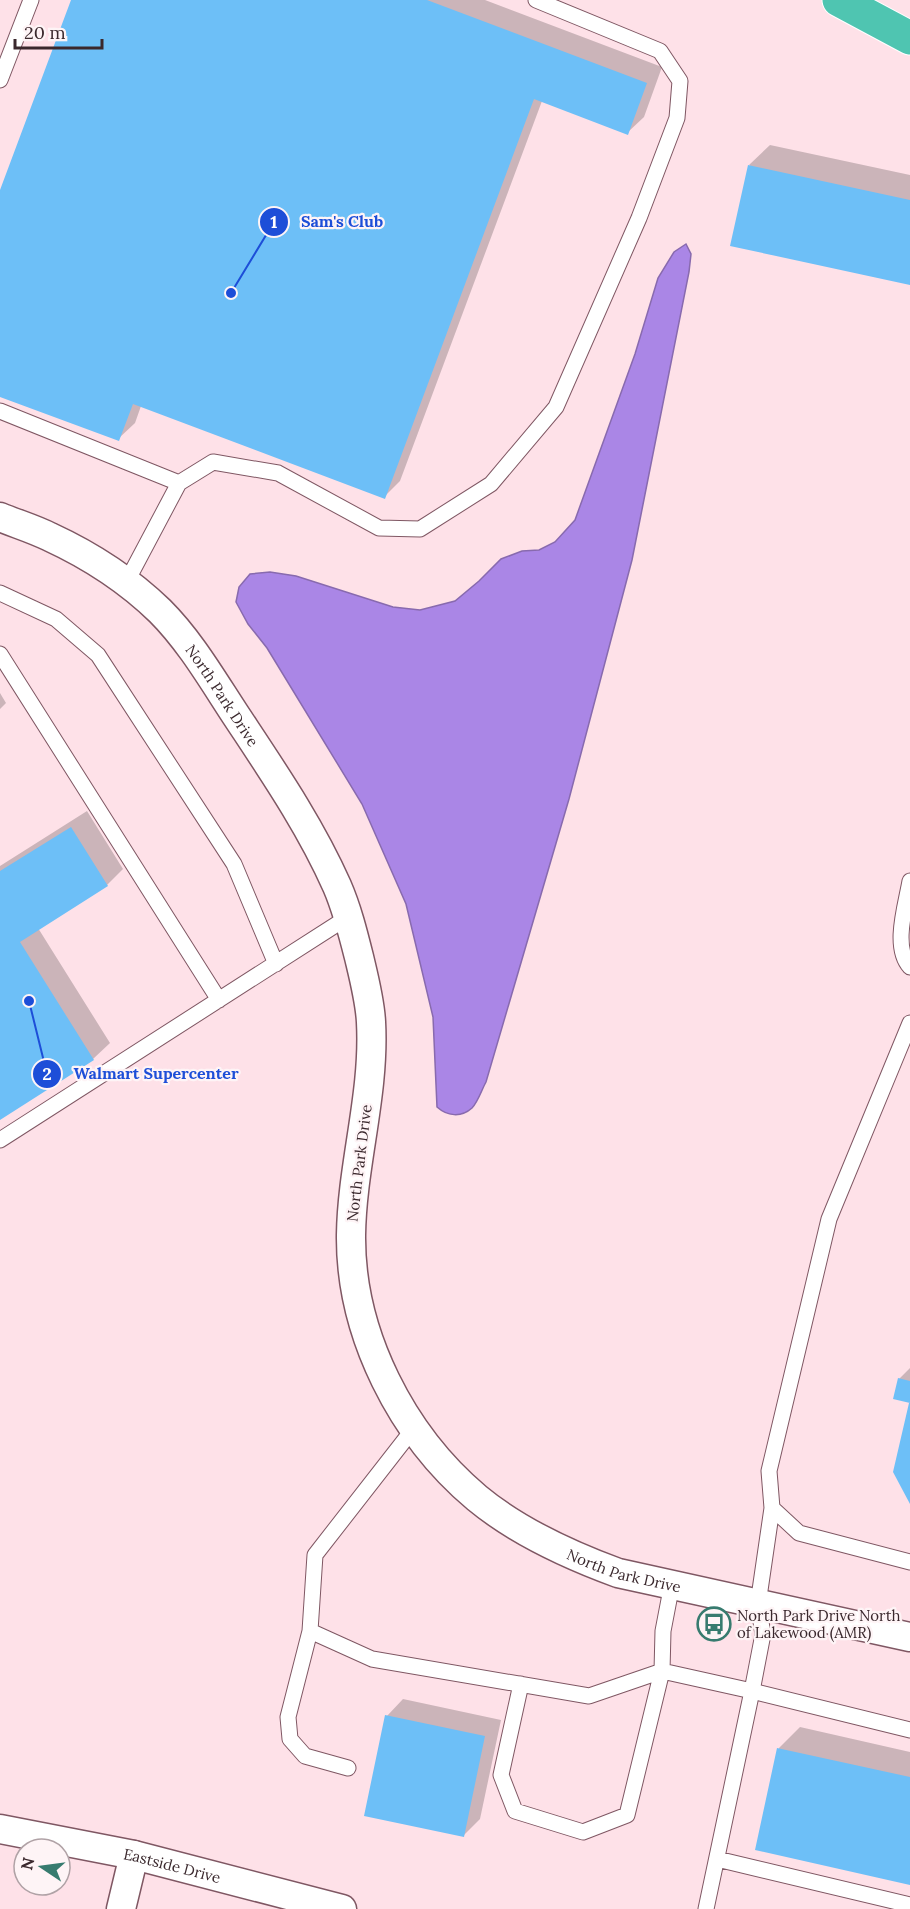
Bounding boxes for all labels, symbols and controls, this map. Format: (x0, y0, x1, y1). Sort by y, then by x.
scale bar (15, 12, 102, 50)
text: 20 m (24, 21, 66, 44)
callout: Sam's Club (259, 205, 395, 239)
text: 1 (270, 210, 278, 233)
text: Sam's Club (301, 211, 383, 231)
street label: North Park Drive (182, 640, 263, 750)
callout: Walmart Supercenter (32, 1057, 251, 1091)
text: 2 (42, 1062, 52, 1085)
text: Walmart Supercenter (73, 1063, 239, 1083)
street label: North Park Drive (342, 1103, 376, 1223)
street label: North Park Drive (564, 1544, 683, 1596)
bus stop icon: North Park Drive North of Lakewood (AMR) (696, 1606, 732, 1642)
place label: North Park Drive North of Lakewood (AMR) (737, 1606, 900, 1643)
north arrow (12, 1837, 72, 1897)
street label: Eastside Drive (122, 1844, 223, 1887)
text: N (16, 1855, 39, 1872)

